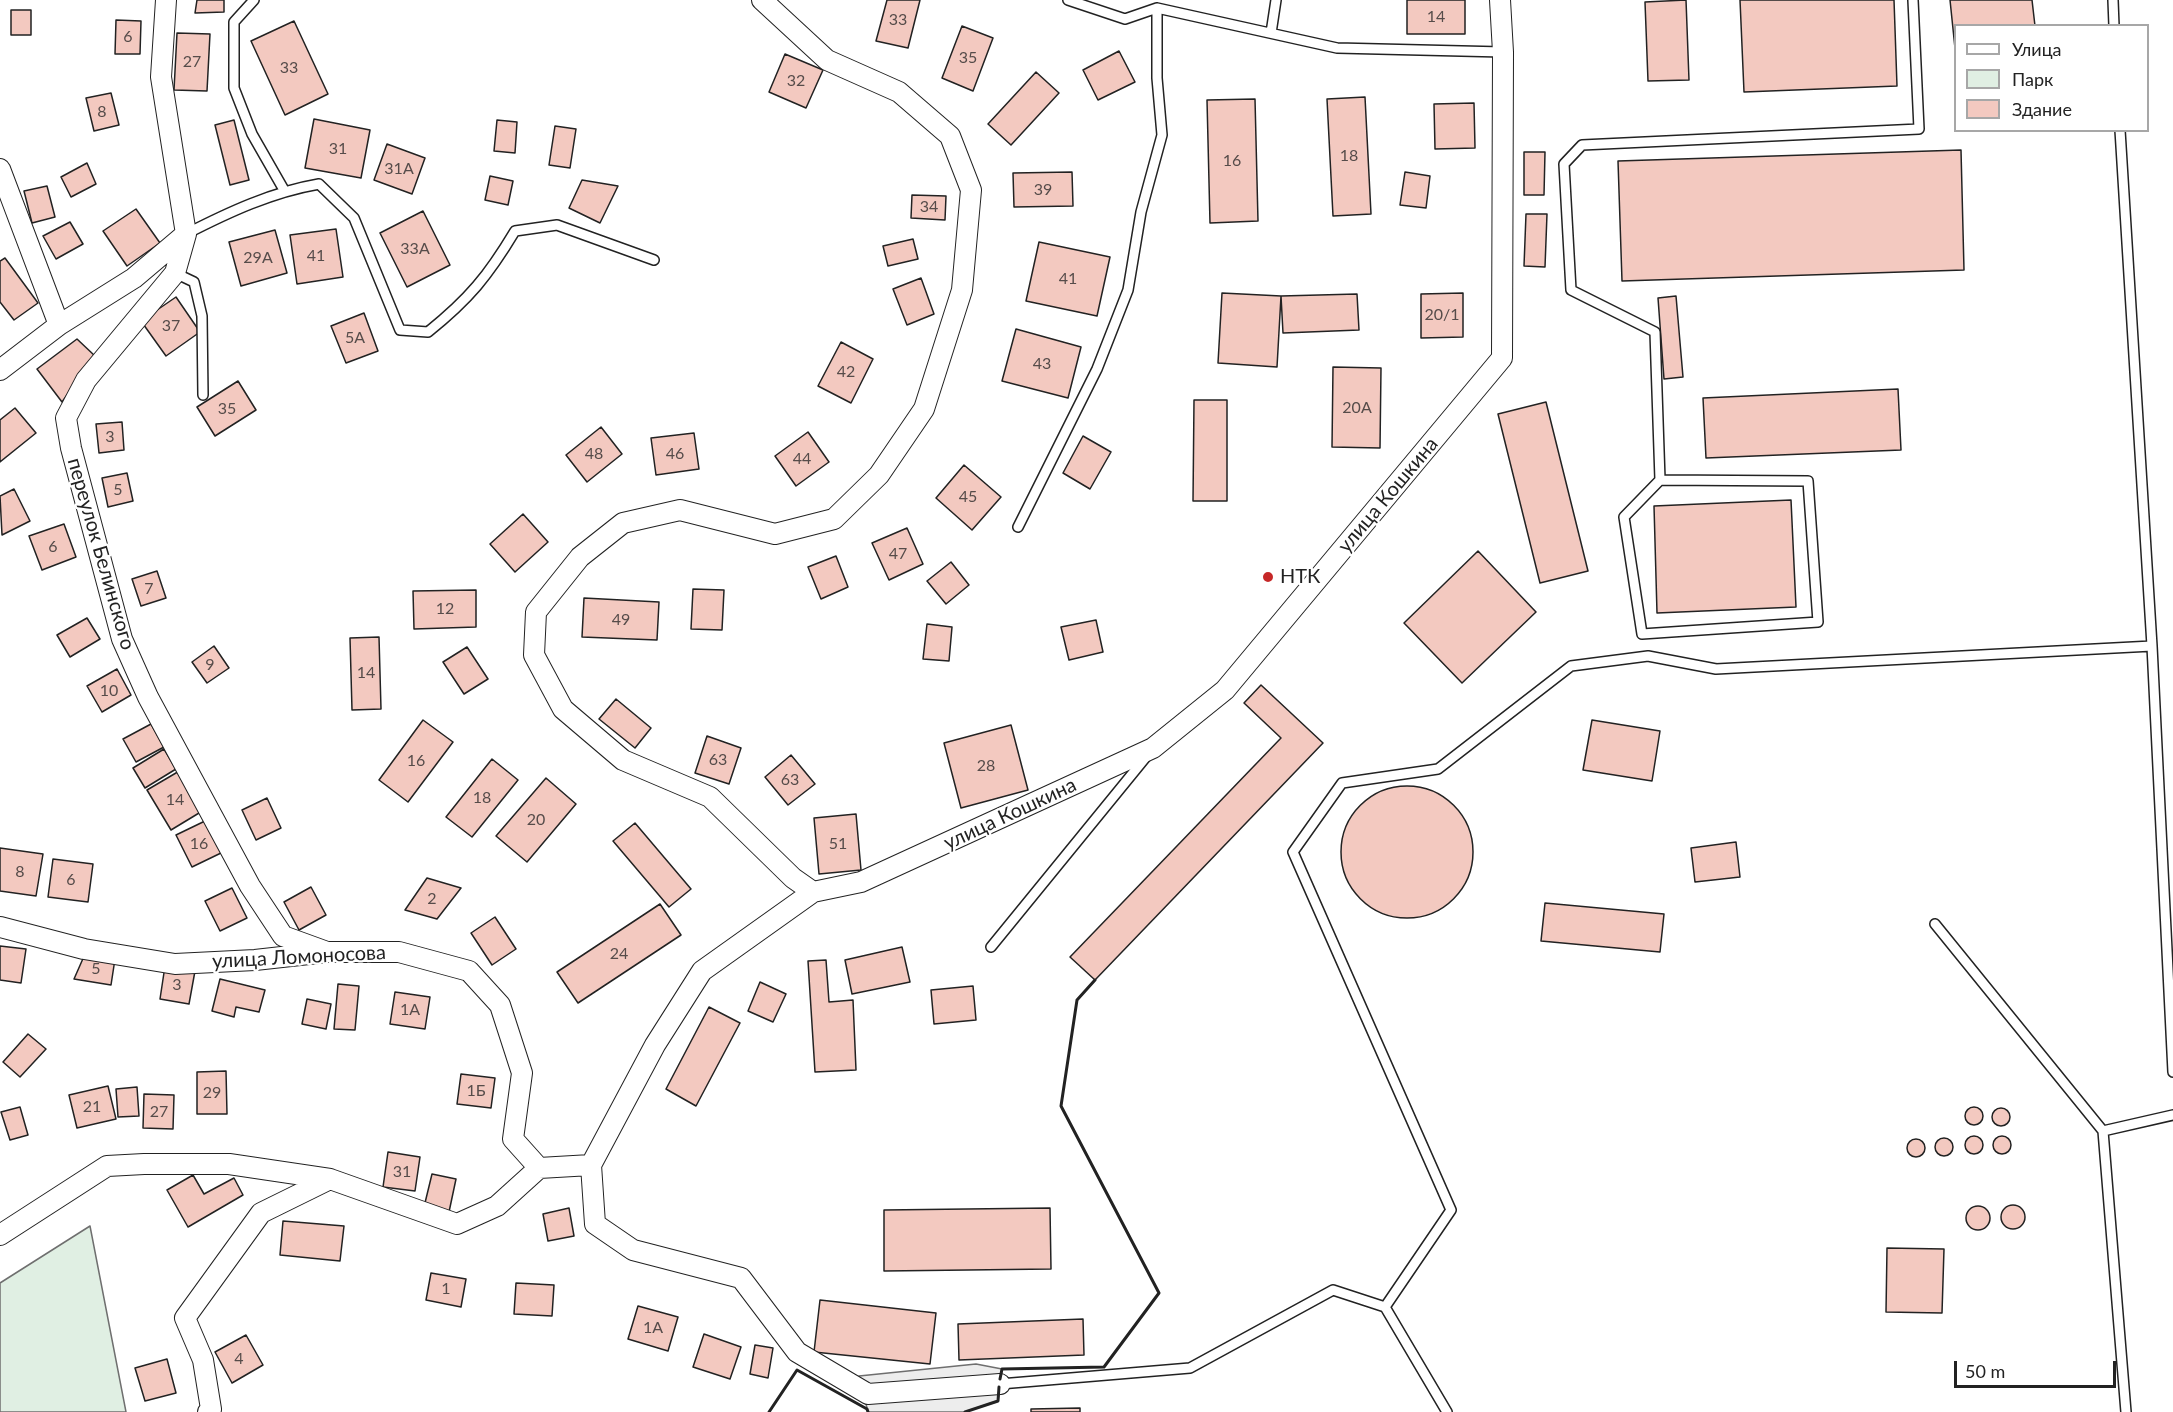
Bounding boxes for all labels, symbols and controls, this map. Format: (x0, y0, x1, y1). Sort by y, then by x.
house number: 14 (1427, 7, 1445, 27)
house number: 33 (889, 10, 907, 30)
legend (1954, 24, 2149, 132)
house number: 6 (123, 27, 133, 47)
text: Улица (2012, 38, 2062, 60)
house number: 35 (959, 48, 977, 68)
house number: 27 (183, 52, 201, 72)
house number: 33 (280, 58, 298, 78)
text: Парк (2012, 68, 2053, 90)
house number: 32 (787, 71, 805, 91)
text: Здание (2012, 98, 2072, 120)
house number: 8 (97, 102, 107, 122)
house number: 31 (329, 139, 347, 159)
house number: 18 (1340, 146, 1358, 166)
house number: 16 (1223, 151, 1241, 171)
house number: 31А (384, 159, 414, 179)
house number: 39 (1034, 180, 1052, 200)
house number: 34 (920, 197, 938, 217)
house number: 33А (400, 239, 430, 259)
house number: 41 (307, 246, 325, 266)
house number: 29А (243, 248, 273, 268)
house number: 41 (1059, 269, 1077, 289)
house number: 20/1 (1424, 305, 1460, 325)
house number: 37 (162, 316, 180, 336)
house number: 5А (345, 328, 365, 348)
house number: 43 (1033, 354, 1051, 374)
house number: 42 (837, 362, 855, 382)
house number: 20А (1342, 398, 1372, 418)
house number: 35 (218, 399, 236, 419)
house number: 3 (105, 427, 115, 447)
street label: улица Кошкина (1333, 432, 1443, 558)
house number: 48 (585, 444, 603, 464)
house number: 46 (666, 444, 684, 464)
house number: 44 (793, 449, 811, 469)
street label: переулок Белинского (62, 455, 140, 653)
house number: 5 (113, 480, 123, 500)
house number: 45 (959, 487, 977, 507)
house number: 6 (48, 537, 58, 557)
house number: 47 (889, 544, 907, 564)
place label: НТК (1280, 565, 1320, 589)
marker: НТК (1261, 570, 1275, 584)
house number: 7 (144, 579, 154, 599)
house number: 12 (436, 599, 454, 619)
house number: 49 (612, 610, 630, 630)
house number: 9 (205, 655, 215, 675)
house number: 14 (357, 663, 375, 683)
house number: 10 (100, 681, 118, 701)
house number: 63 (709, 750, 727, 770)
house number: 16 (407, 751, 425, 771)
house number: 28 (977, 756, 995, 776)
house number: 63 (781, 770, 799, 790)
street label: улица Кошкина (940, 773, 1080, 855)
house number: 18 (473, 788, 491, 808)
house number: 14 (166, 790, 184, 810)
house number: 20 (527, 810, 545, 830)
house number: 16 (190, 834, 208, 854)
house number: 51 (829, 834, 847, 854)
house number: 8 (15, 862, 25, 882)
house number: 6 (66, 870, 76, 890)
house number: 2 (427, 889, 437, 909)
street label: улица Ломоносова (212, 940, 386, 974)
house number: 24 (610, 944, 628, 964)
house number: 5 (91, 959, 101, 979)
house number: 3 (172, 975, 182, 995)
house number: 1А (400, 1000, 420, 1020)
house number: 1Б (466, 1081, 486, 1101)
house number: 29 (203, 1083, 221, 1103)
house number: 21 (83, 1097, 101, 1117)
house number: 27 (150, 1102, 168, 1122)
house number: 31 (393, 1162, 411, 1182)
house number: 1 (441, 1279, 451, 1299)
house number: 1А (643, 1318, 663, 1338)
house number: 4 (234, 1349, 244, 1369)
scale bar (1957, 1349, 2119, 1387)
text: 50 m (1965, 1360, 2005, 1382)

